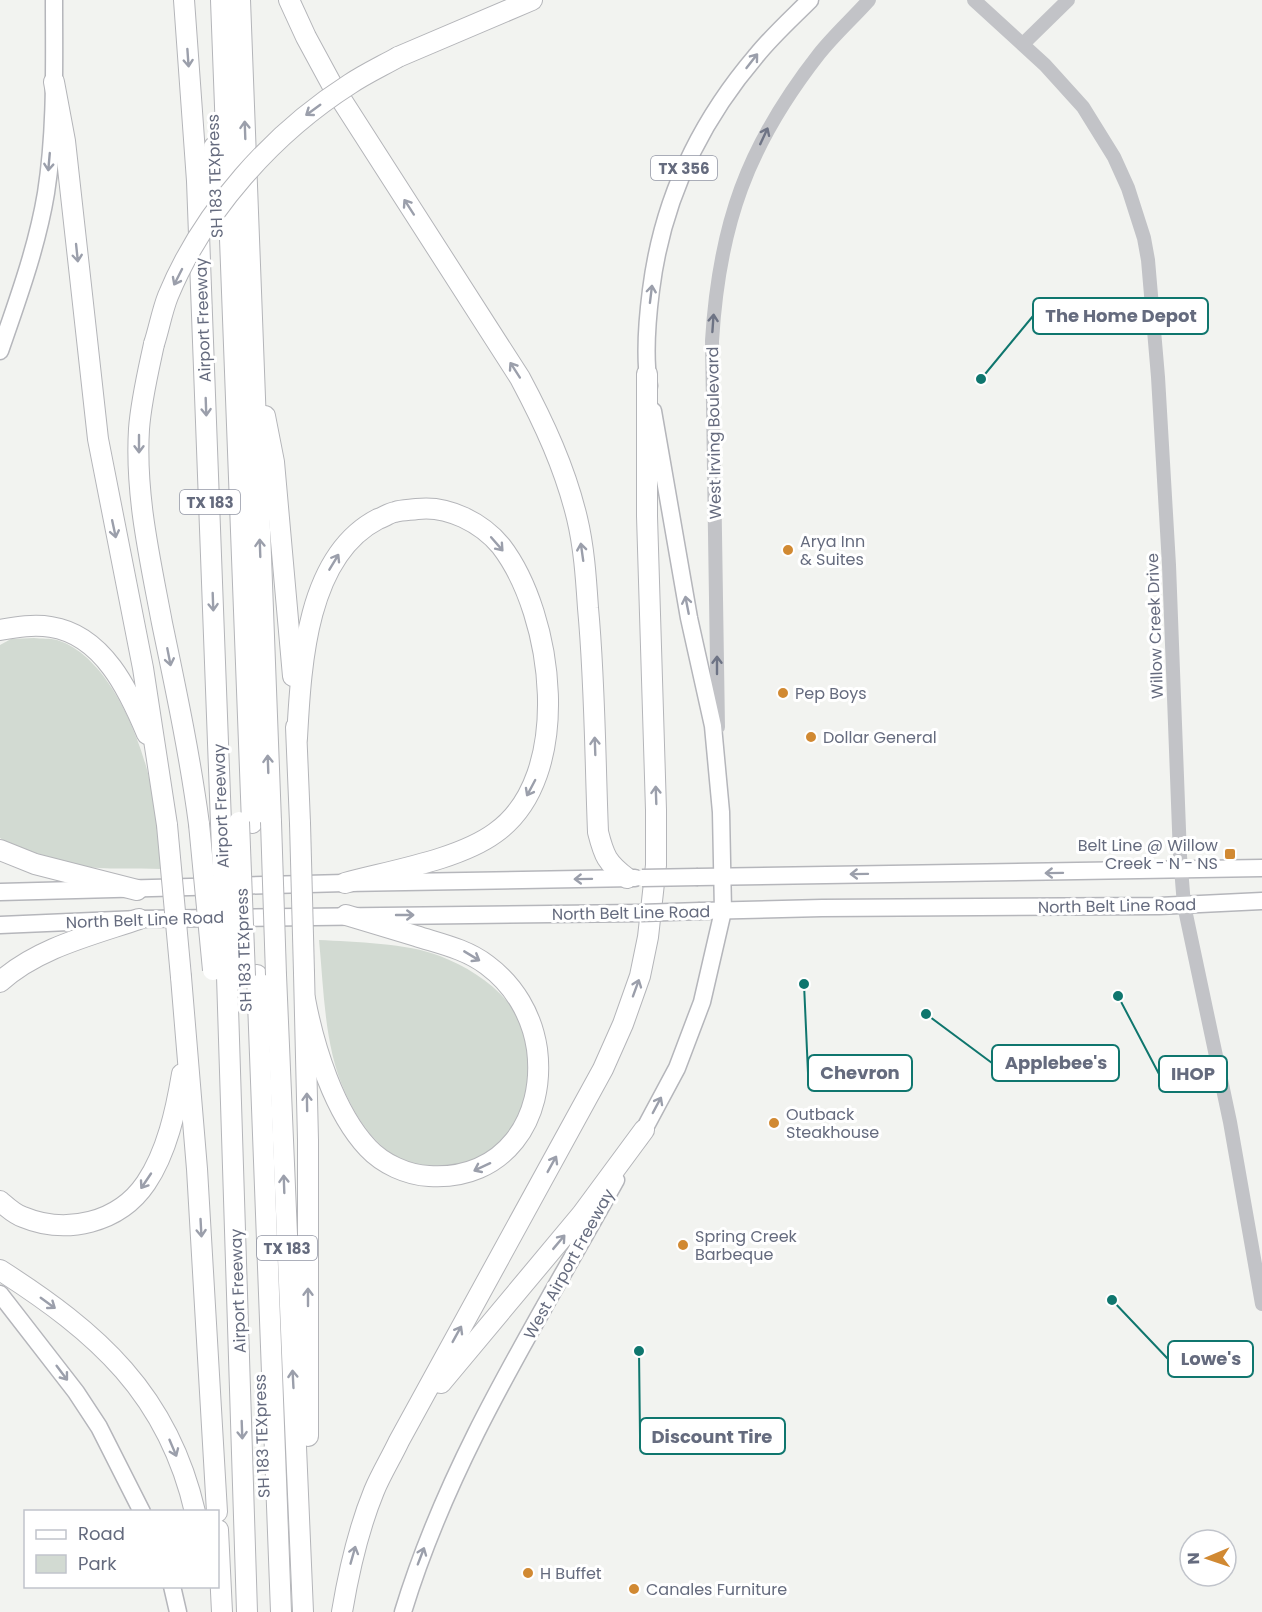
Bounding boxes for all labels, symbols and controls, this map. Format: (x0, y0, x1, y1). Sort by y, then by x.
one-way arrow (183, 48, 194, 68)
one-way arrow (745, 54, 758, 70)
one-way arrow (305, 104, 321, 117)
street label: SH 183 TEXpress (201, 114, 229, 238)
one-way arrow (240, 120, 251, 140)
one-way arrow (758, 128, 770, 146)
one-way arrow (43, 151, 54, 171)
road number: TX 356 (651, 156, 717, 180)
one-way arrow (403, 198, 416, 215)
one-way arrow (72, 242, 83, 262)
street label: Airport Freeway (189, 257, 217, 383)
one-way arrow (172, 267, 183, 285)
one-way arrow (645, 285, 656, 305)
callout: The Home Depot (1033, 298, 1208, 334)
text: The Home Depot (1045, 303, 1197, 328)
one-way arrow (708, 313, 719, 333)
street label: West Irving Boulevard (701, 346, 727, 520)
one-way arrow (509, 362, 521, 379)
one-way arrow (200, 397, 212, 417)
one-way arrow (133, 433, 145, 453)
road number: TX 183 (180, 490, 240, 514)
one-way arrow (109, 519, 120, 538)
place label: Arya Inn & Suites (800, 530, 865, 571)
one-way arrow (490, 536, 504, 552)
one-way arrow (255, 538, 266, 558)
one-way arrow (577, 542, 588, 562)
marker: Arya Inn & Suites (781, 543, 795, 557)
street label: Willow Creek Drive (1141, 553, 1169, 699)
one-way arrow (328, 554, 340, 571)
one-way arrow (208, 592, 219, 612)
one-way arrow (681, 595, 692, 615)
one-way arrow (164, 647, 175, 666)
one-way arrow (711, 655, 723, 675)
place label: Pep Boys (795, 682, 867, 705)
marker: Pep Boys (776, 686, 790, 700)
place label: Dollar General (823, 726, 937, 749)
marker: Dollar General (804, 730, 818, 744)
one-way arrow (589, 737, 601, 757)
street label: Airport Freeway (207, 743, 235, 869)
one-way arrow (263, 754, 274, 774)
one-way arrow (525, 779, 536, 797)
one-way arrow (650, 786, 662, 806)
place label: Belt Line @ Willow Creek - N - NS (1078, 834, 1218, 875)
marker: Belt Line @ Willow Creek - N - NS (1223, 847, 1237, 861)
one-way arrow (1044, 867, 1064, 878)
one-way arrow (849, 868, 869, 880)
one-way arrow (574, 873, 594, 885)
street label: SH 183 TEXpress (230, 888, 258, 1012)
street label: North Belt Line Road (1038, 893, 1196, 919)
street label: North Belt Line Road (552, 900, 710, 926)
street label: North Belt Line Road (65, 906, 225, 934)
one-way arrow (394, 909, 414, 921)
one-way arrow (463, 950, 480, 962)
one-way arrow (632, 979, 643, 998)
callout: Applebee's (992, 1045, 1119, 1081)
text: Applebee's (1005, 1050, 1107, 1075)
callout: Chevron (808, 1055, 912, 1091)
callout: IHOP (1159, 1056, 1227, 1092)
text: Chevron (820, 1060, 900, 1085)
text: IHOP (1171, 1061, 1215, 1086)
one-way arrow (302, 1093, 313, 1113)
one-way arrow (651, 1097, 663, 1114)
place label: Outback Steakhouse (786, 1103, 879, 1144)
marker: Outback Steakhouse (767, 1116, 781, 1130)
one-way arrow (546, 1156, 558, 1173)
one-way arrow (473, 1162, 491, 1173)
one-way arrow (140, 1172, 152, 1189)
one-way arrow (278, 1175, 289, 1195)
street label: West Airport Freeway (518, 1185, 620, 1343)
one-way arrow (195, 1217, 206, 1237)
place label: Spring Creek Barbeque (695, 1225, 798, 1266)
street label: Airport Freeway (224, 1228, 252, 1354)
one-way arrow (552, 1234, 565, 1250)
road number: TX 183 (257, 1236, 317, 1260)
marker: Spring Creek Barbeque (676, 1238, 690, 1252)
one-way arrow (302, 1288, 314, 1308)
one-way arrow (40, 1296, 56, 1309)
one-way arrow (452, 1326, 463, 1344)
callout: Lowe's (1168, 1341, 1253, 1377)
text: Lowe's (1181, 1346, 1241, 1371)
one-way arrow (55, 1365, 68, 1381)
one-way arrow (287, 1370, 298, 1390)
street label: SH 183 TEXpress (248, 1374, 276, 1498)
callout: Discount Tire (640, 1418, 785, 1454)
one-way arrow (236, 1420, 248, 1440)
text: Discount Tire (652, 1424, 772, 1449)
one-way arrow (168, 1439, 180, 1457)
legend (24, 1510, 219, 1588)
text: Road (78, 1521, 125, 1546)
north arrow (1178, 1528, 1238, 1588)
one-way arrow (348, 1546, 359, 1565)
one-way arrow (416, 1548, 427, 1566)
text: Park (78, 1551, 117, 1576)
text: N (1182, 1552, 1205, 1565)
place label: H Buffet (540, 1562, 602, 1585)
marker: H Buffet (521, 1566, 535, 1580)
place label: Canales Furniture (646, 1578, 787, 1601)
marker: Canales Furniture (627, 1582, 641, 1596)

